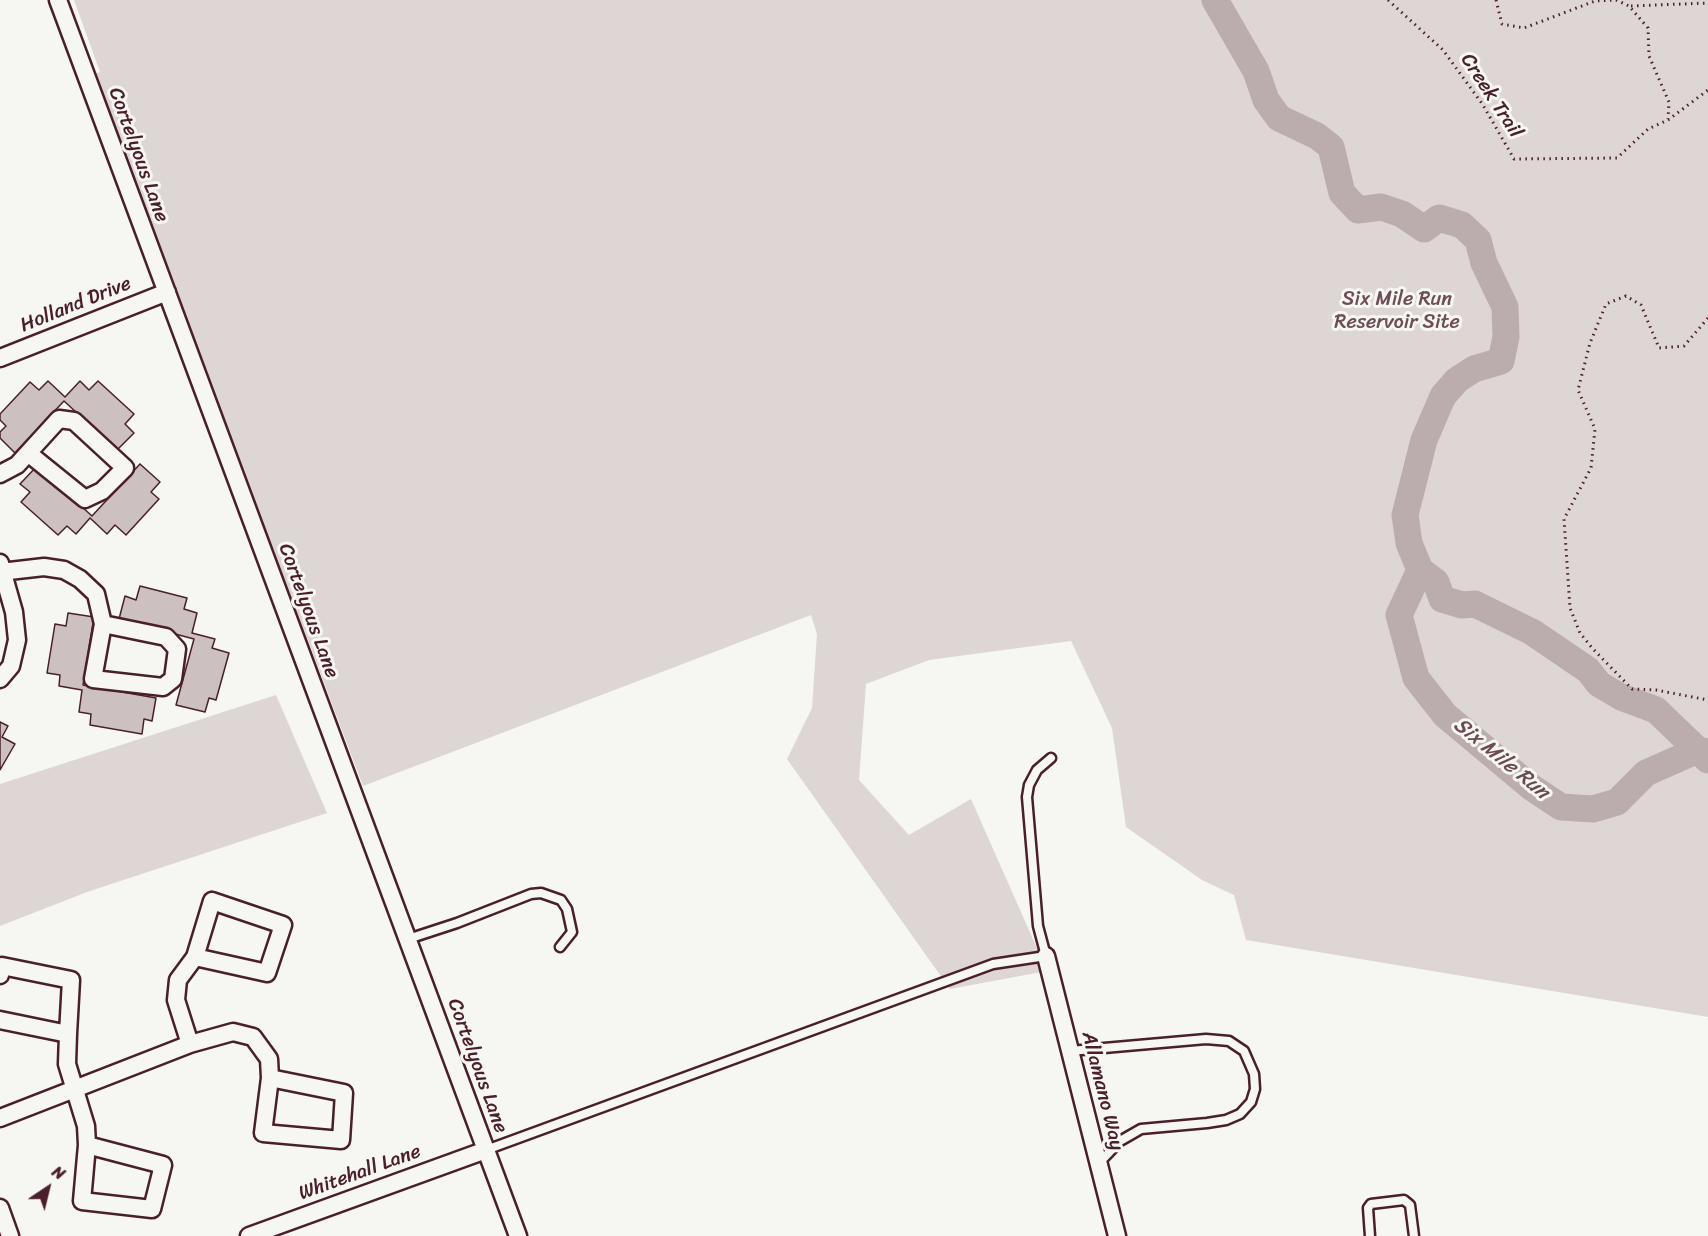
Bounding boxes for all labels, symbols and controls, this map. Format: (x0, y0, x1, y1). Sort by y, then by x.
street label: Creek Trail (1455, 49, 1527, 143)
street label: Cortelyous Lane (103, 85, 173, 225)
street label: Holland Drive (17, 272, 135, 338)
park label: Six Mile Run Reservoir Site (1334, 288, 1460, 335)
street label: Cortelyous Lane (273, 541, 343, 681)
water label: Six Mile Run (1448, 713, 1554, 805)
street label: Cortelyous Lane (442, 996, 512, 1136)
street label: Allamano Way (1076, 1029, 1128, 1153)
street label: Whitehall Lane (296, 1140, 424, 1206)
north arrow (18, 1158, 78, 1218)
text: N (46, 1158, 71, 1188)

